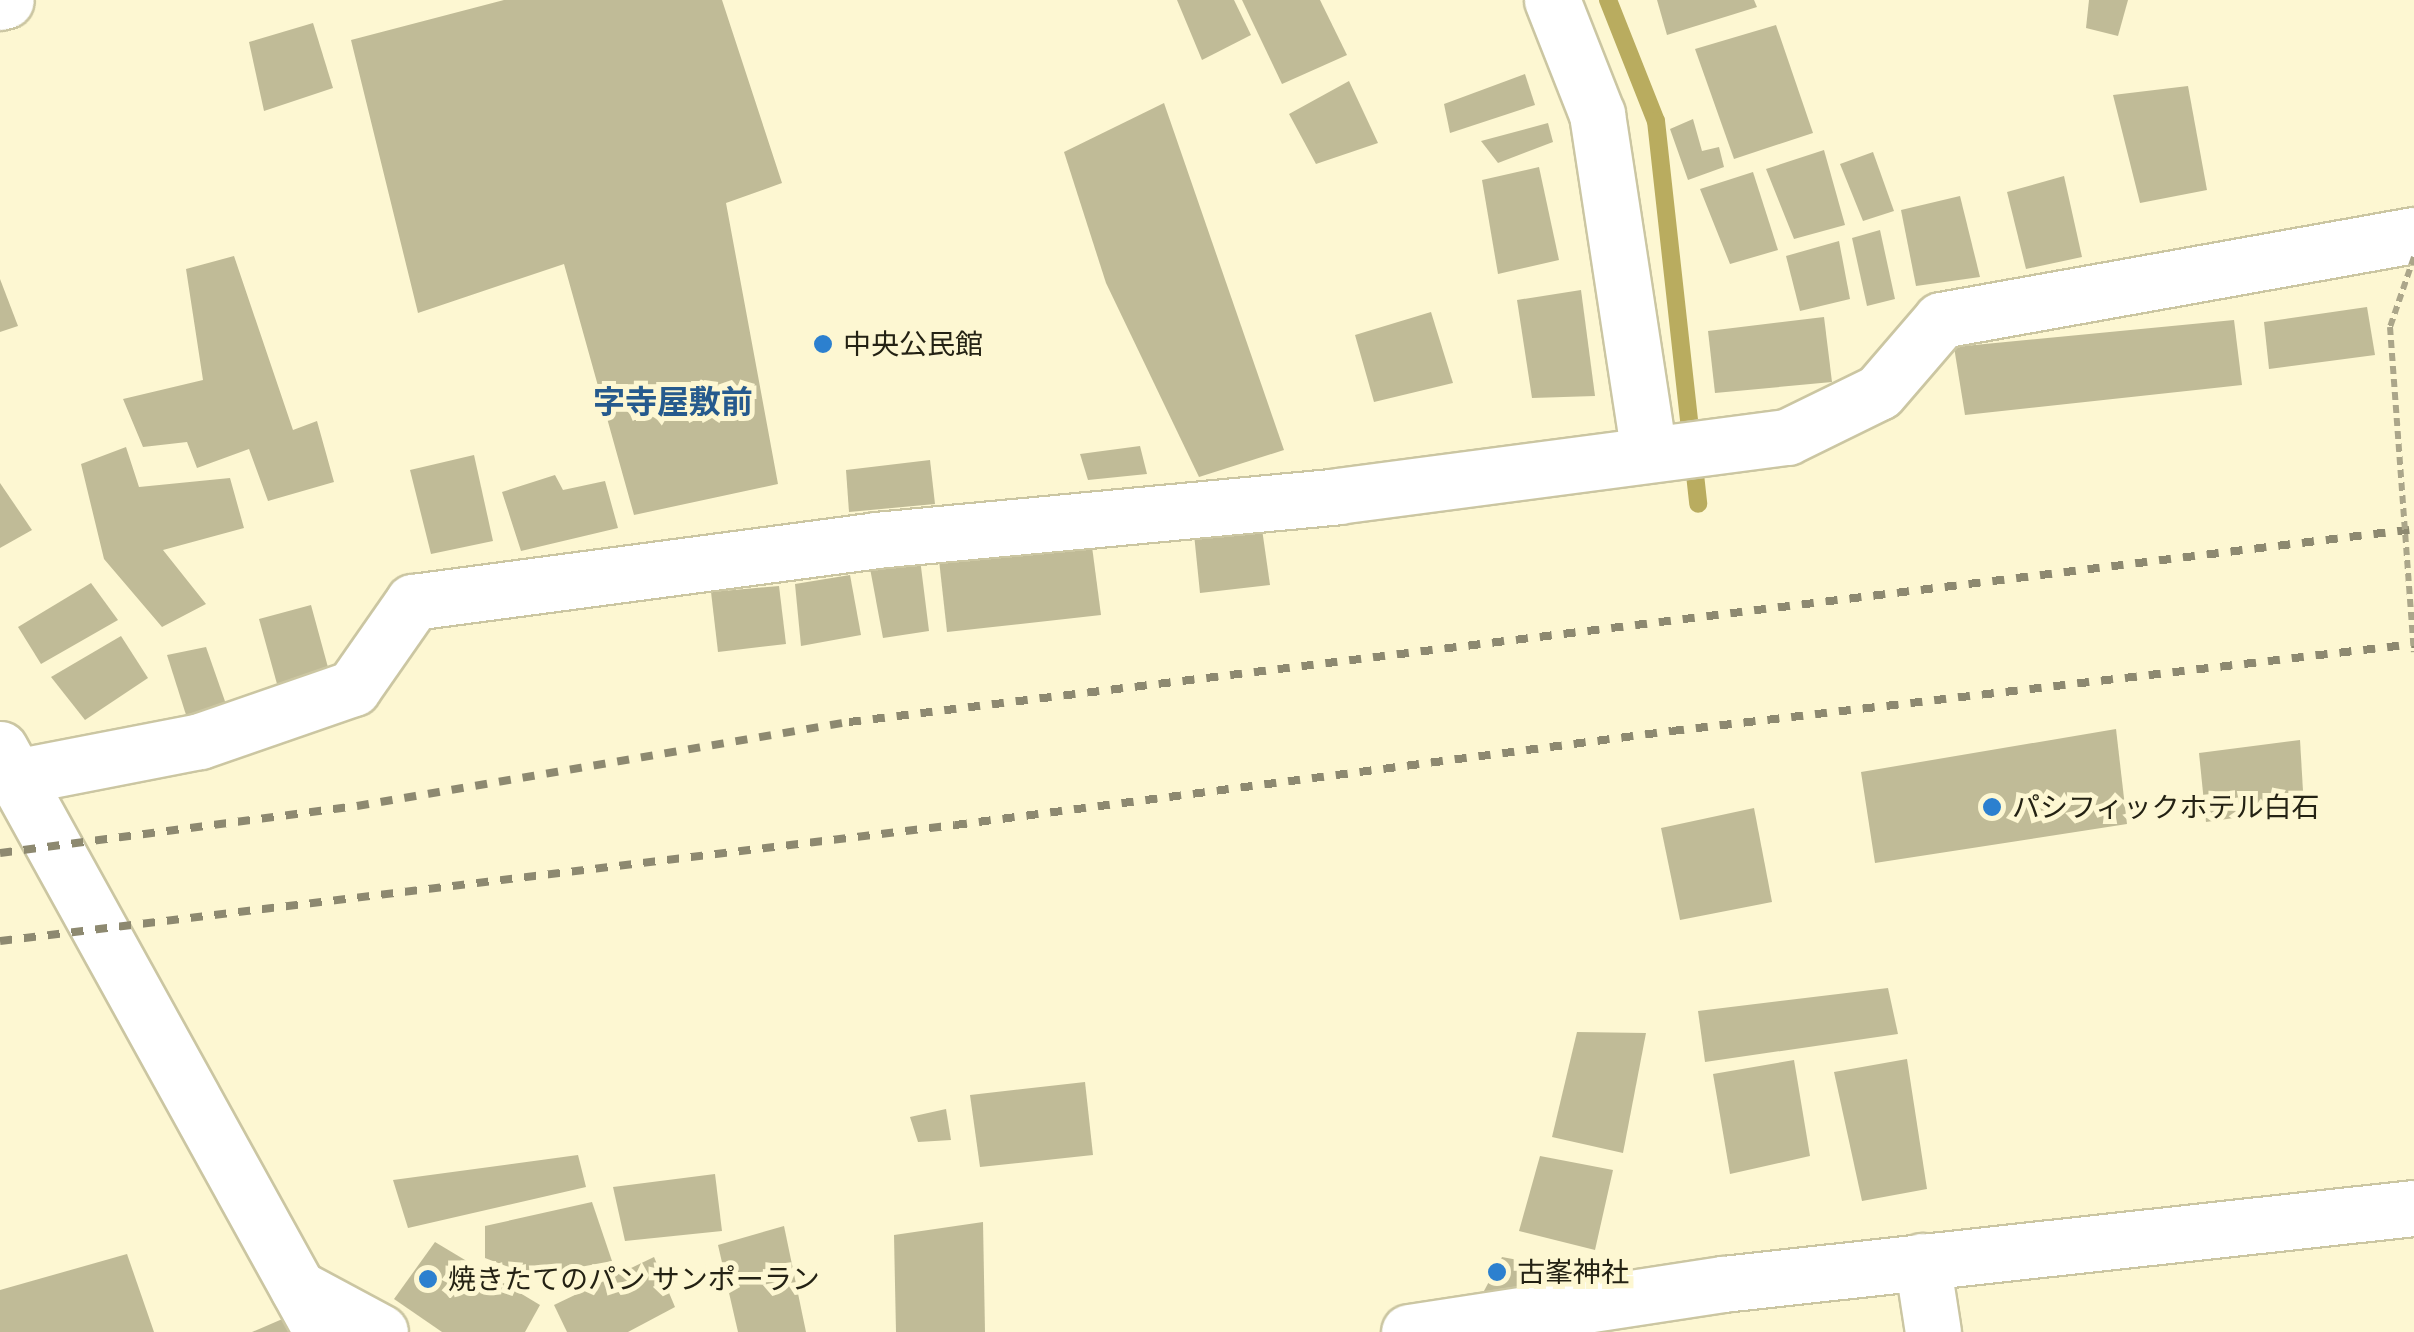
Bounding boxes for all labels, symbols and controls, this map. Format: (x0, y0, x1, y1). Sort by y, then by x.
place label: 中央公民館 (843, 327, 983, 361)
marker: 中央公民館 (812, 333, 834, 355)
district label: 字寺屋敷前 (593, 383, 753, 421)
place label: パシフィックホテル白石 (2012, 790, 2320, 824)
marker: パシフィックホテル白石 (1981, 796, 2003, 818)
place label: 古峯神社 (1517, 1255, 1629, 1289)
marker: 古峯神社 (1486, 1261, 1508, 1283)
place label: 焼きたてのパン サンポーラン (448, 1262, 818, 1296)
marker: 焼きたてのパン サンポーラン (417, 1268, 439, 1290)

